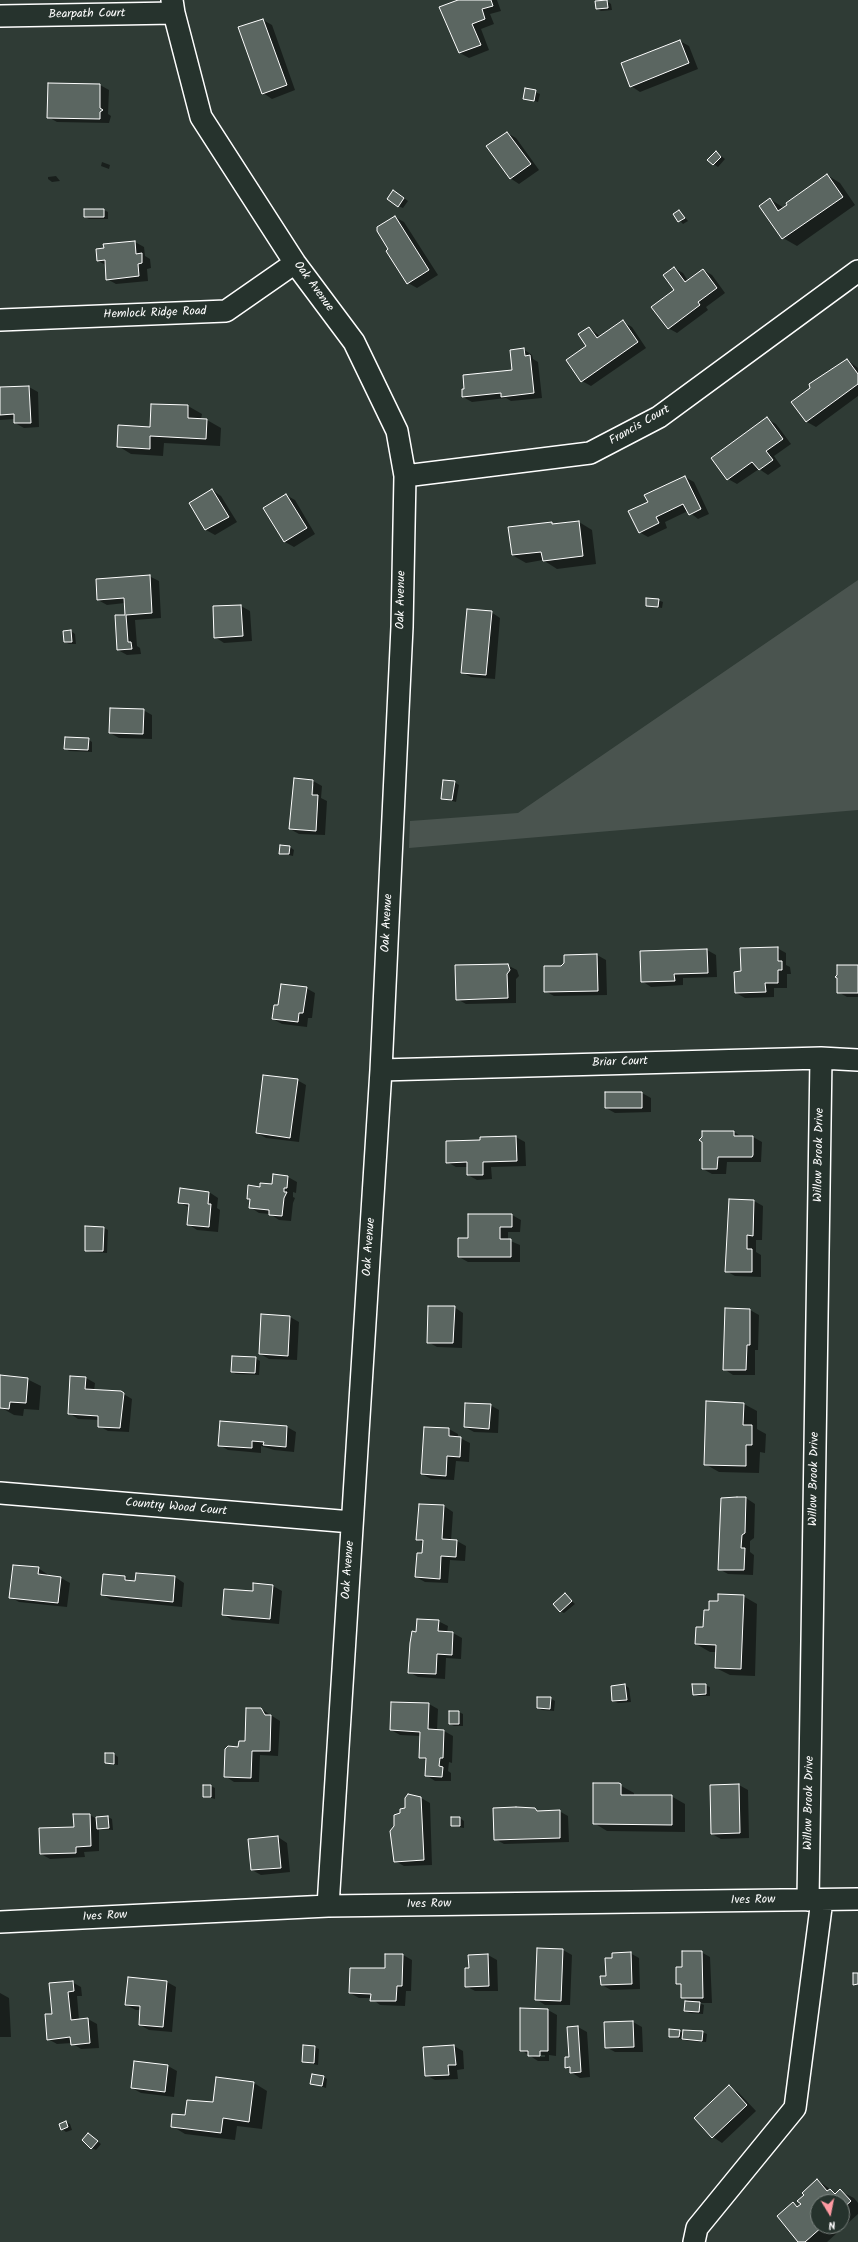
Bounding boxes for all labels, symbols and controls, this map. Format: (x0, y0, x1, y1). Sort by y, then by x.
street label: Bearpath Court (48, 7, 126, 23)
street label: Oak Avenue (290, 259, 336, 315)
street label: Hemlock Ridge Road (103, 305, 207, 323)
street label: Francis Court (607, 403, 673, 449)
street label: Oak Avenue (394, 571, 410, 629)
street label: Oak Avenue (379, 893, 397, 953)
street label: Briar Court (592, 1055, 648, 1071)
street label: Willow Brook Drive (812, 1108, 828, 1202)
street label: Oak Avenue (361, 1217, 379, 1277)
street label: Willow Brook Drive (807, 1432, 823, 1526)
street label: Country Wood Court (125, 1496, 227, 1520)
street label: Oak Avenue (340, 1540, 358, 1600)
street label: Willow Brook Drive (802, 1756, 818, 1850)
street label: Ives Row (731, 1893, 775, 1909)
street label: Ives Row (407, 1897, 451, 1913)
street label: Ives Row (82, 1909, 128, 1925)
north arrow (810, 2194, 850, 2234)
text: N (827, 2215, 837, 2234)

